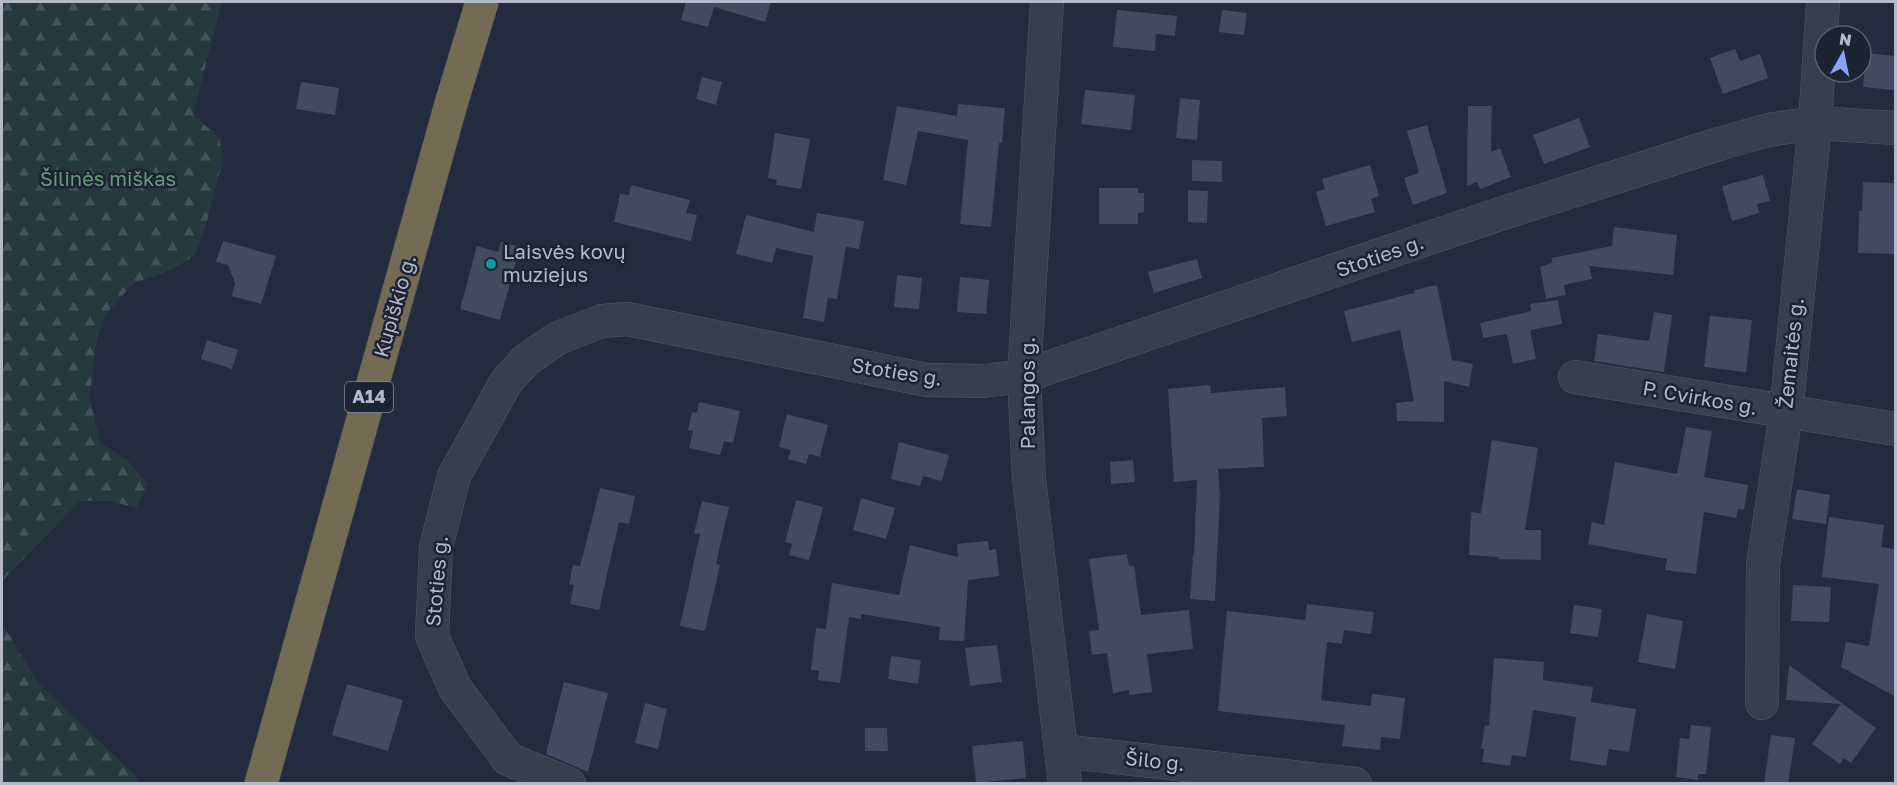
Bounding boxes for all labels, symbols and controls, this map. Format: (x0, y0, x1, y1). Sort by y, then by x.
north arrow (1813, 24, 1873, 84)
text: N (1838, 28, 1853, 50)
park label: Šilinės miškas (40, 166, 176, 190)
street label: Stoties g. (1333, 229, 1427, 281)
place label: Laisvės kovų muziejus (503, 239, 626, 286)
street label: Kupiškio g. (368, 252, 420, 360)
marker: Laisvės kovų muziejus (484, 257, 498, 271)
street label: Žemaitės g. (1772, 296, 1808, 409)
street label: Palangos g. (1015, 337, 1039, 449)
street label: Stoties g. (850, 352, 944, 390)
street label: P. Cvirkos g. (1641, 375, 1759, 419)
road number: A14 (345, 382, 393, 412)
street label: Stoties g. (420, 534, 452, 627)
street label: Šilo g. (1124, 745, 1186, 775)

